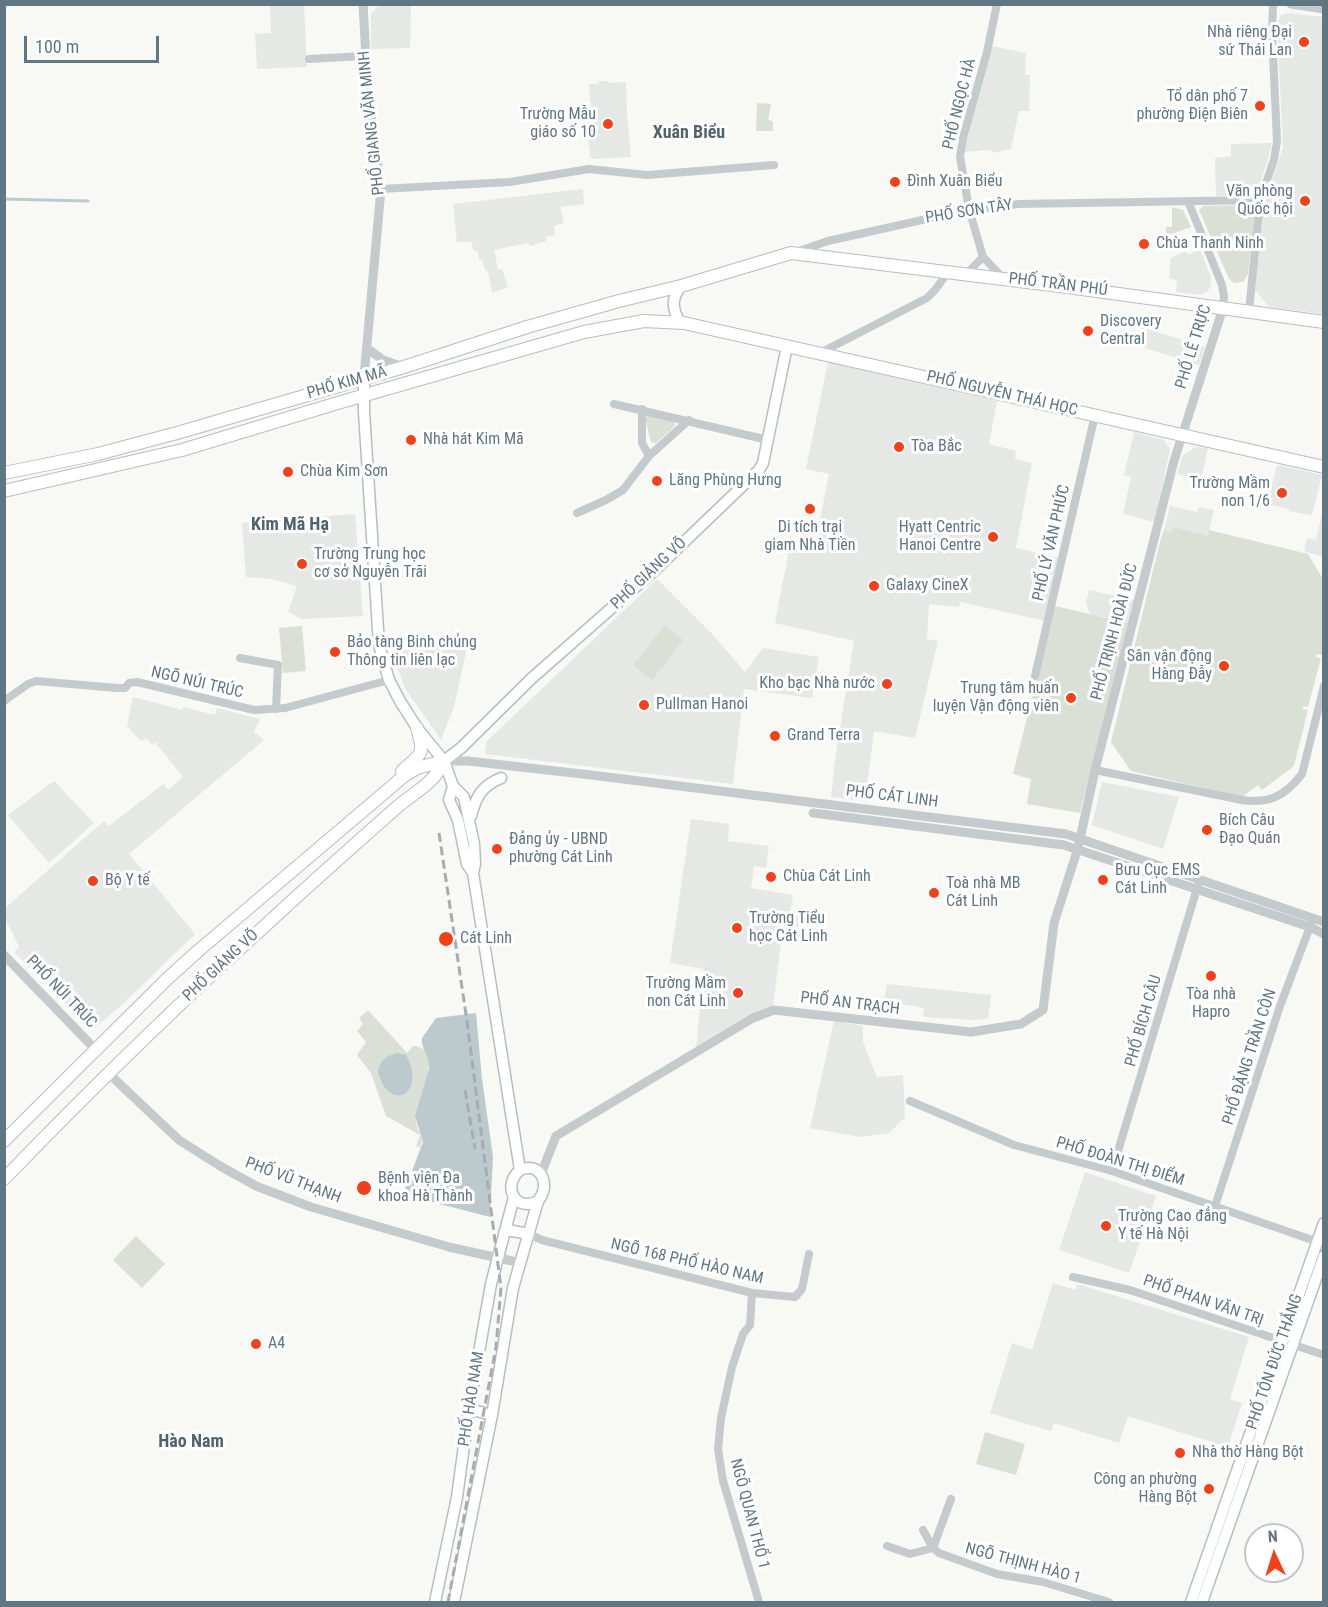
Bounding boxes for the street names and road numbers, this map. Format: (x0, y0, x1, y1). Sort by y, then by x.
street label: PHỐ GIANG VĂN MINH (355, 50, 389, 196)
street label: PHỐ NGỌC HÀ (939, 57, 981, 151)
street label: PHỐ SƠN TÂY (924, 196, 1014, 228)
street label: PHỐ TRẦN PHÚ (1007, 269, 1109, 301)
street label: PHỐ LÊ TRỰC (1172, 303, 1216, 391)
street label: PHỐ KIM MÃ (305, 362, 389, 404)
street label: PHỐ NGUYỄN THÁI HỌC (925, 367, 1079, 421)
street label: PHỐ LÝ VĂN PHỨC (1029, 483, 1075, 603)
street label: PHỐ GIẢNG VÕ (607, 534, 691, 614)
street label: PHỐ TRỊNH HOÀI ĐỨC (1087, 561, 1143, 703)
street label: NGÕ NÚI TRÚC (149, 663, 245, 703)
street label: PHỐ CÁT LINH (845, 782, 939, 812)
street label: PHỐ GIẢNG VÕ (179, 926, 263, 1006)
street label: PHỐ NÚI TRÚC (22, 952, 100, 1032)
street label: PHỐ BÍCH CÂU (1122, 973, 1166, 1069)
street label: PHỐ ĐẶNG TRẦN CÔN (1219, 987, 1281, 1127)
street label: PHỐ AN TRẠCH (799, 988, 901, 1020)
street label: PHỐ ĐOÀN THỊ ĐIỂM (1054, 1133, 1186, 1191)
street label: PHỐ VŨ THẠNH (242, 1154, 344, 1208)
street label: NGÕ 168 PHỐ HÀO NAM (609, 1235, 765, 1289)
street label: PHỐ PHAN VĂN TRỊ (1140, 1271, 1266, 1331)
street label: PHỐ TÔN ĐỨC THẮNG (1243, 1292, 1307, 1432)
street label: PHỐ HÀO NAM (455, 1350, 489, 1448)
street label: NGÕ QUAN THỔ 1 (725, 1457, 773, 1571)
street label: NGÕ THỊNH HÀO 1 (963, 1539, 1083, 1589)

